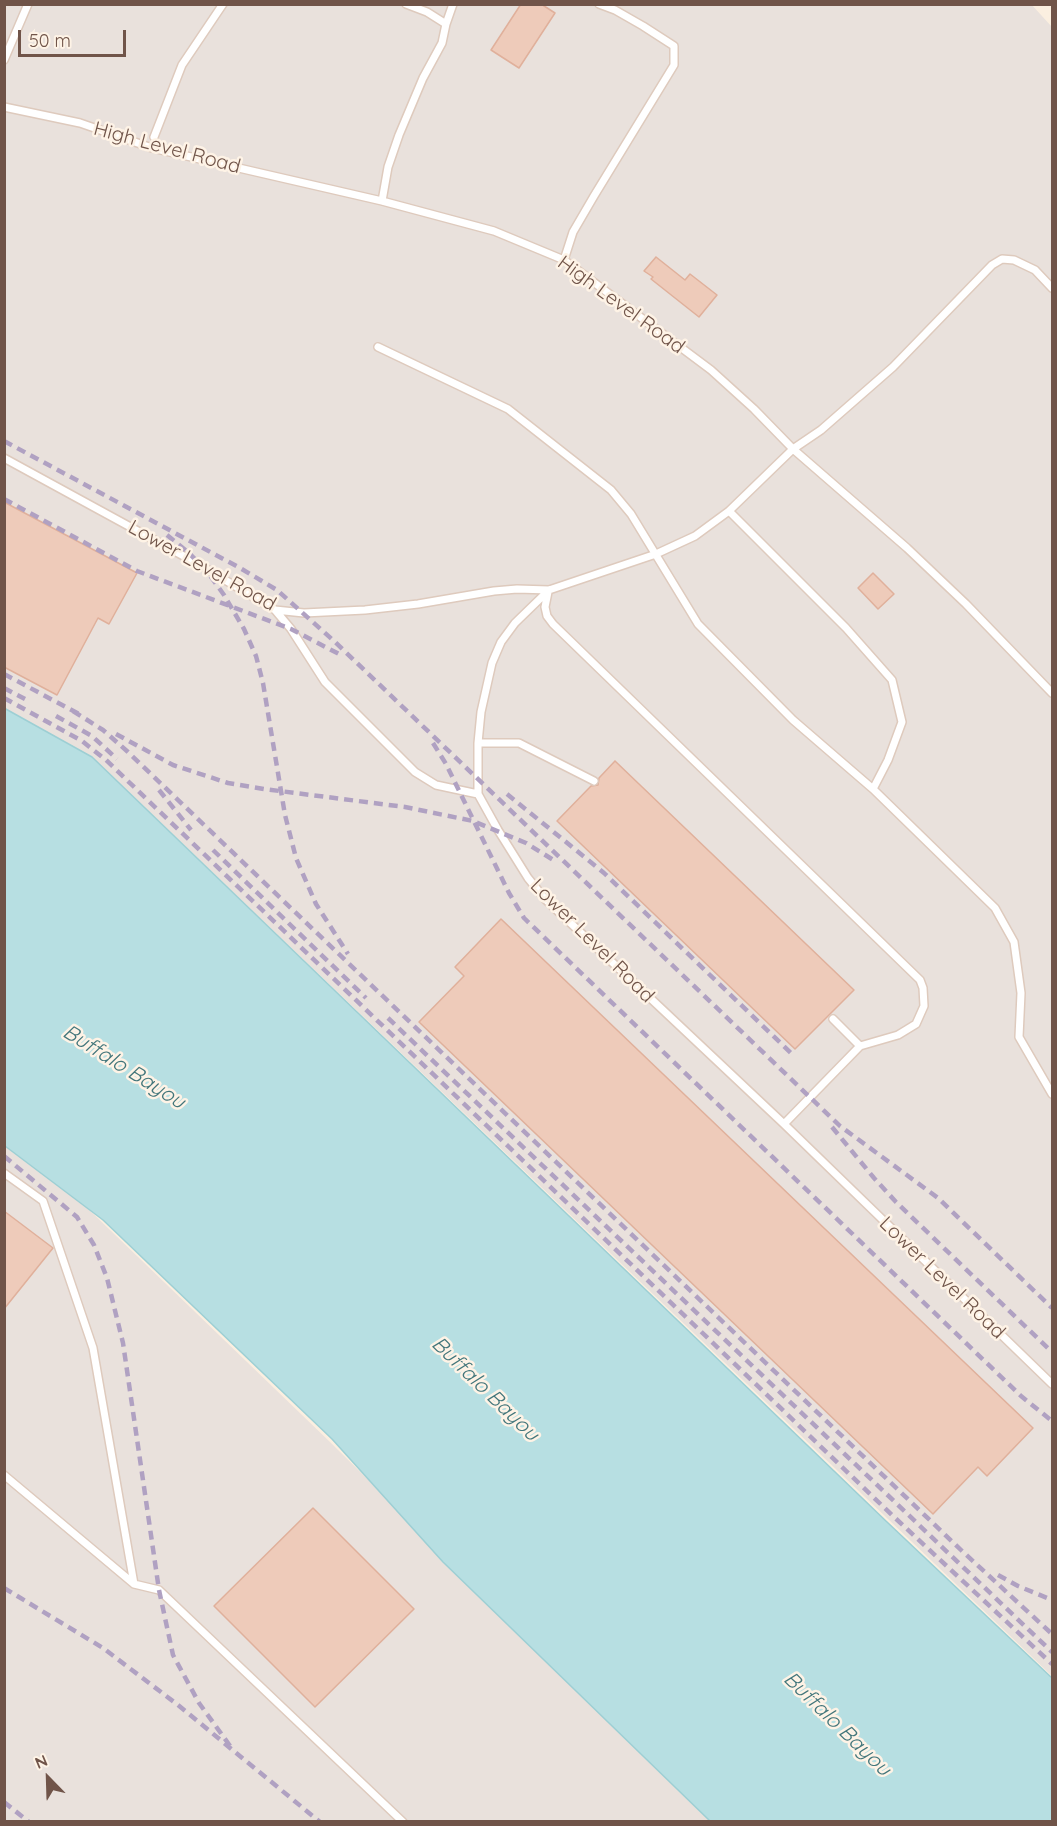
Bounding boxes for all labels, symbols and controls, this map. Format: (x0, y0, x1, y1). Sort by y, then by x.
scale bar (21, 18, 129, 56)
text: 50 m (29, 29, 71, 52)
street label: High Level Road (91, 117, 243, 179)
street label: High Level Road (553, 251, 689, 359)
street label: Lower Level Road (124, 515, 280, 617)
street label: Lower Level Road (525, 874, 659, 1008)
water label: Buffalo Bayou (58, 1019, 190, 1115)
street label: Lower Level Road (874, 1212, 1010, 1344)
water label: Buffalo Bayou (426, 1332, 544, 1446)
water label: Buffalo Bayou (778, 1667, 896, 1781)
north arrow (18, 1748, 78, 1808)
text: N (32, 1750, 50, 1773)

